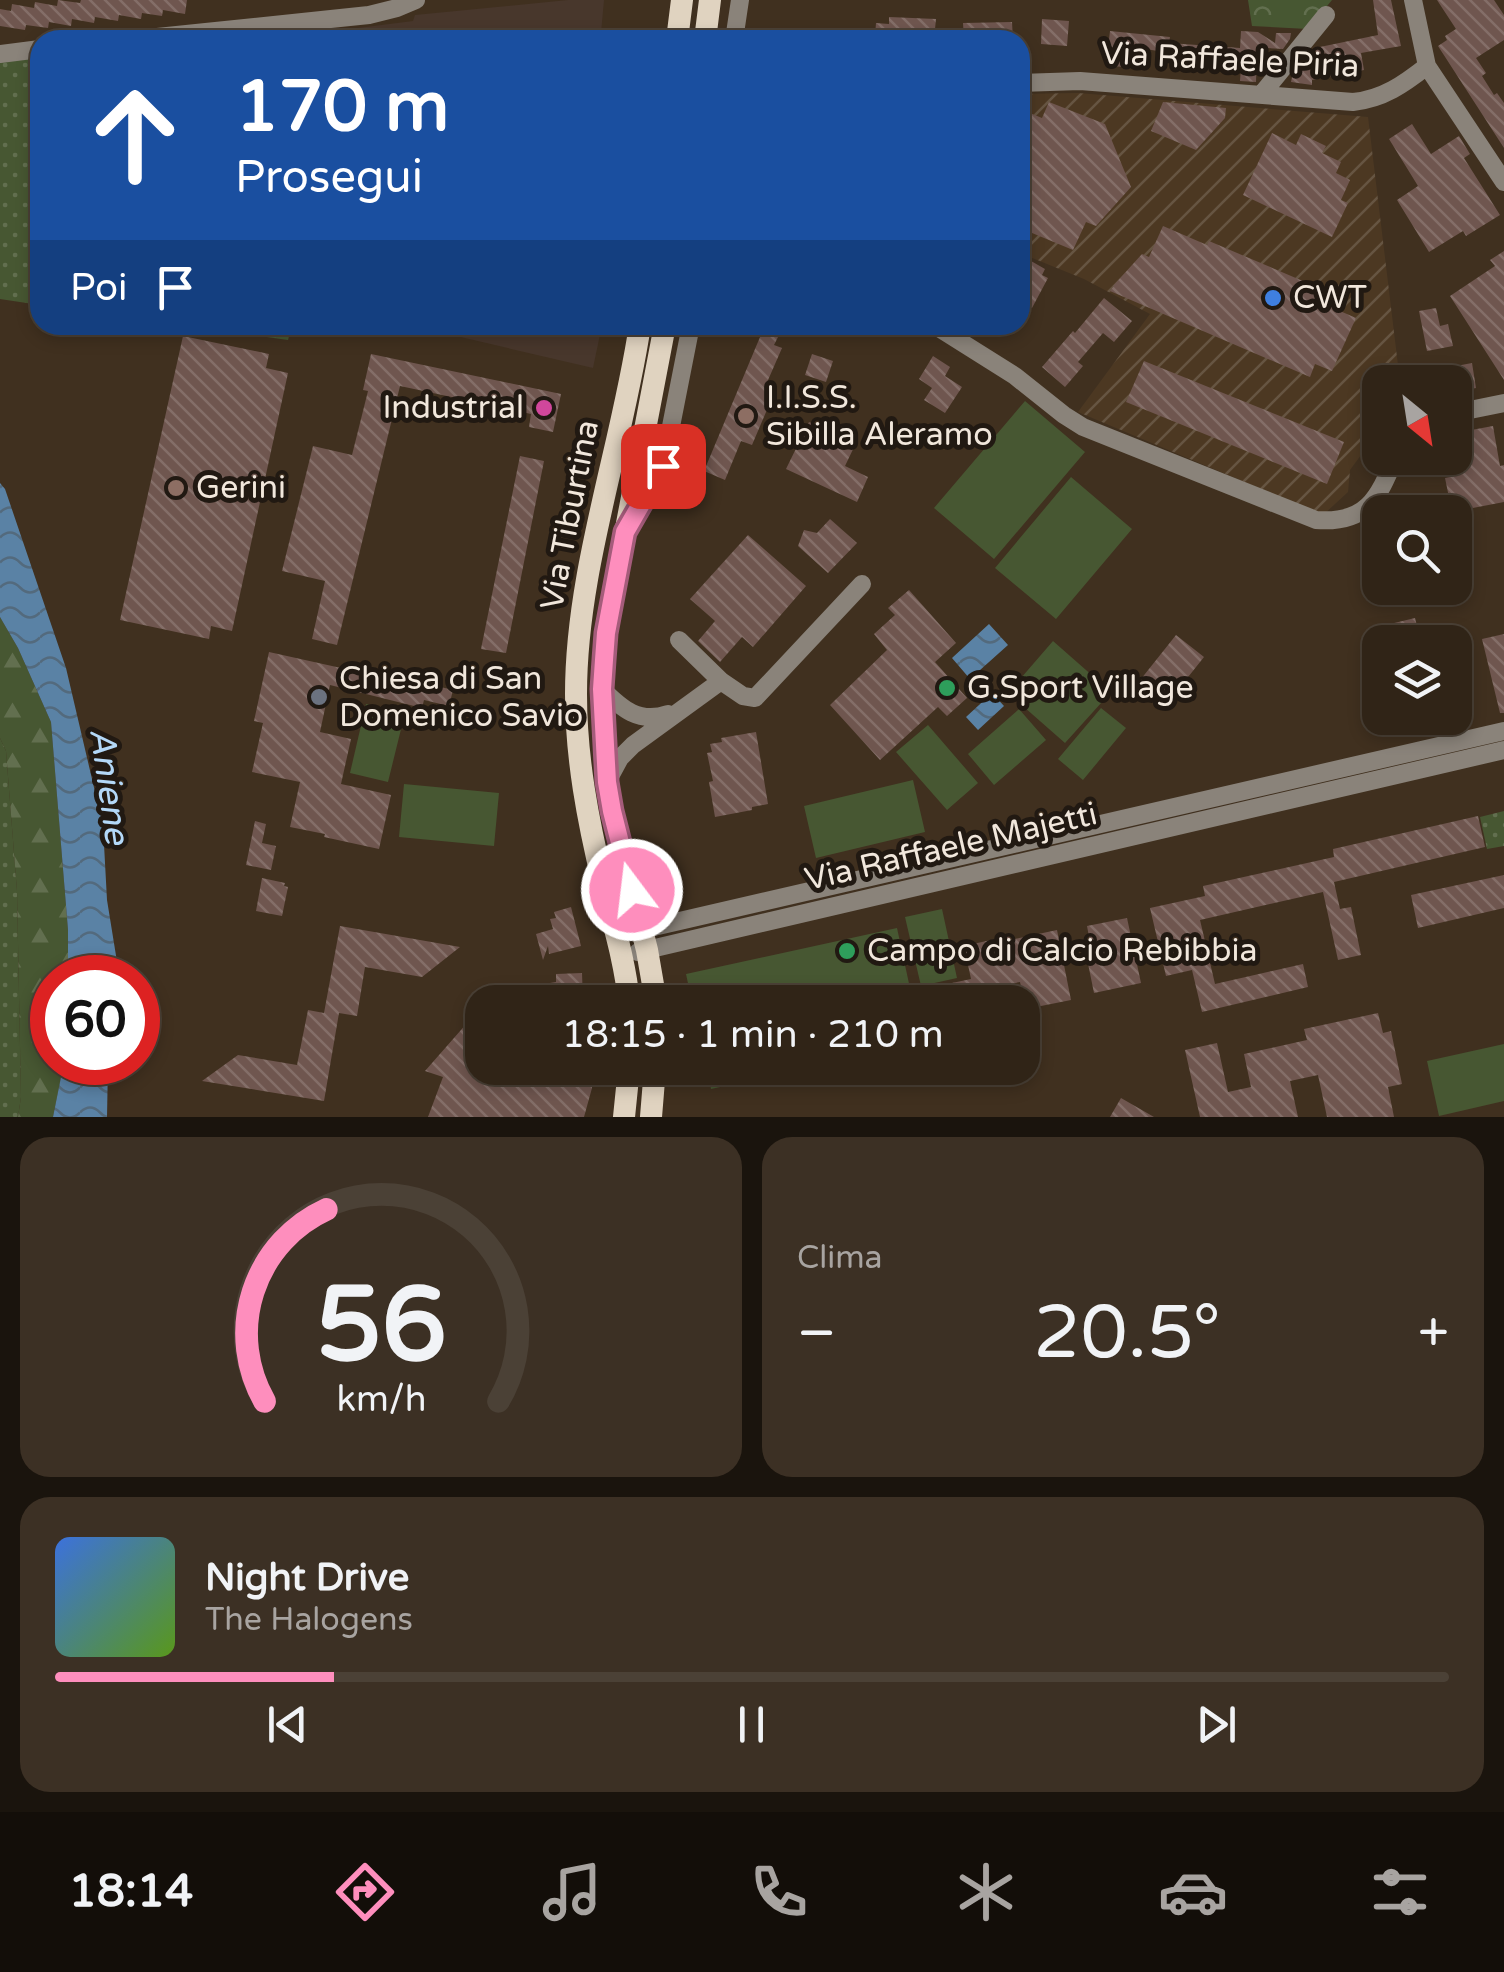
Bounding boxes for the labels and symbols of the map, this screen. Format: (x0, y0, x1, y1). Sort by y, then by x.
street label: Via Raffaele Piria (1100, 34, 1360, 86)
place label: CWT (1293, 279, 1368, 317)
marker: CWT (1262, 287, 1284, 309)
north arrow (1362, 365, 1472, 475)
place label: I.I.S.S. Sibilla Aleramo (766, 379, 993, 454)
place label: Industrial (382, 389, 524, 427)
marker: Industrial (533, 397, 555, 419)
marker: I.I.S.S. Sibilla Aleramo (735, 405, 757, 427)
street label: Via Tiburtina (533, 417, 607, 613)
pin (621, 424, 706, 509)
place label: Gerini (196, 469, 286, 507)
marker: Gerini (165, 477, 187, 499)
place label: Chiesa di San Domenico Savio (339, 660, 583, 735)
place label: G.Sport Village (967, 669, 1194, 707)
marker: G.Sport Village (936, 677, 958, 699)
marker: Chiesa di San Domenico Savio (308, 686, 330, 708)
water label: Aniene (80, 725, 138, 849)
street label: Via Raffaele Majetti (801, 795, 1101, 899)
position arrow (580, 838, 684, 942)
place label: Campo di Calcio Rebibbia (867, 932, 1257, 970)
marker: Campo di Calcio Rebibbia (836, 940, 858, 962)
speed limit sign: 60 (30, 955, 160, 1085)

